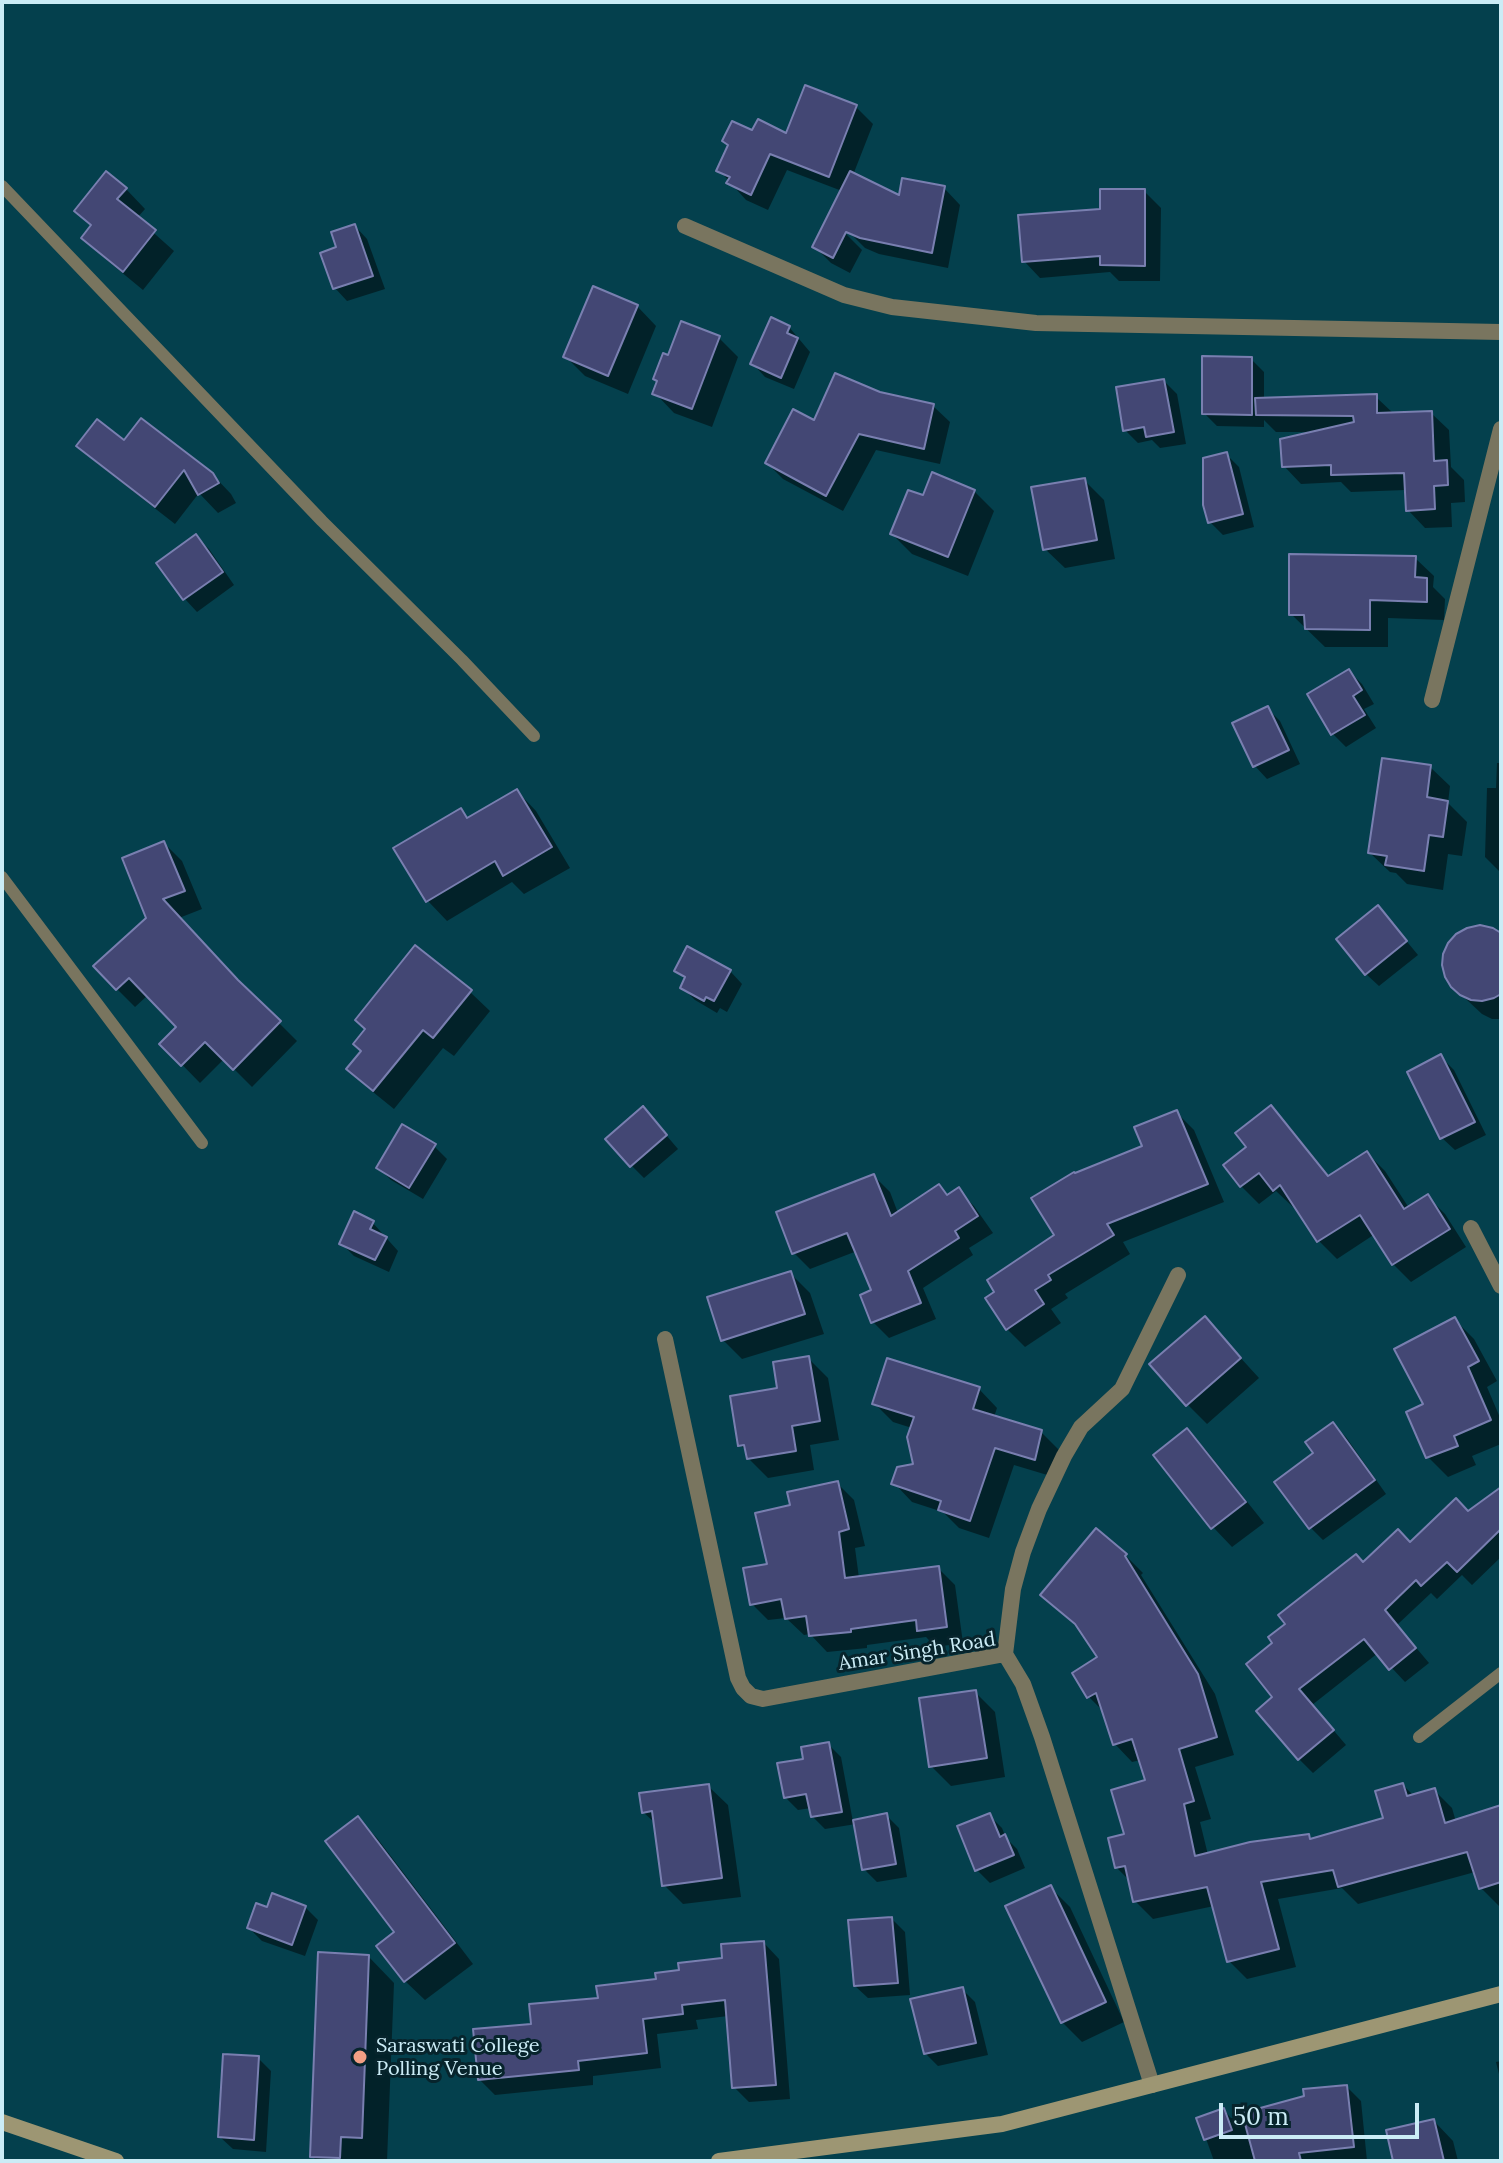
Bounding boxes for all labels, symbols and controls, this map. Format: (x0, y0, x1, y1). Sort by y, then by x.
street label: Amar Singh Road (837, 1628, 997, 1676)
place label: Saraswati College Polling Venue (376, 2034, 540, 2081)
marker: Saraswati College Polling Venue (351, 2048, 369, 2066)
scale bar (1223, 2087, 1423, 2137)
text: 50 m (1233, 2101, 1289, 2132)

